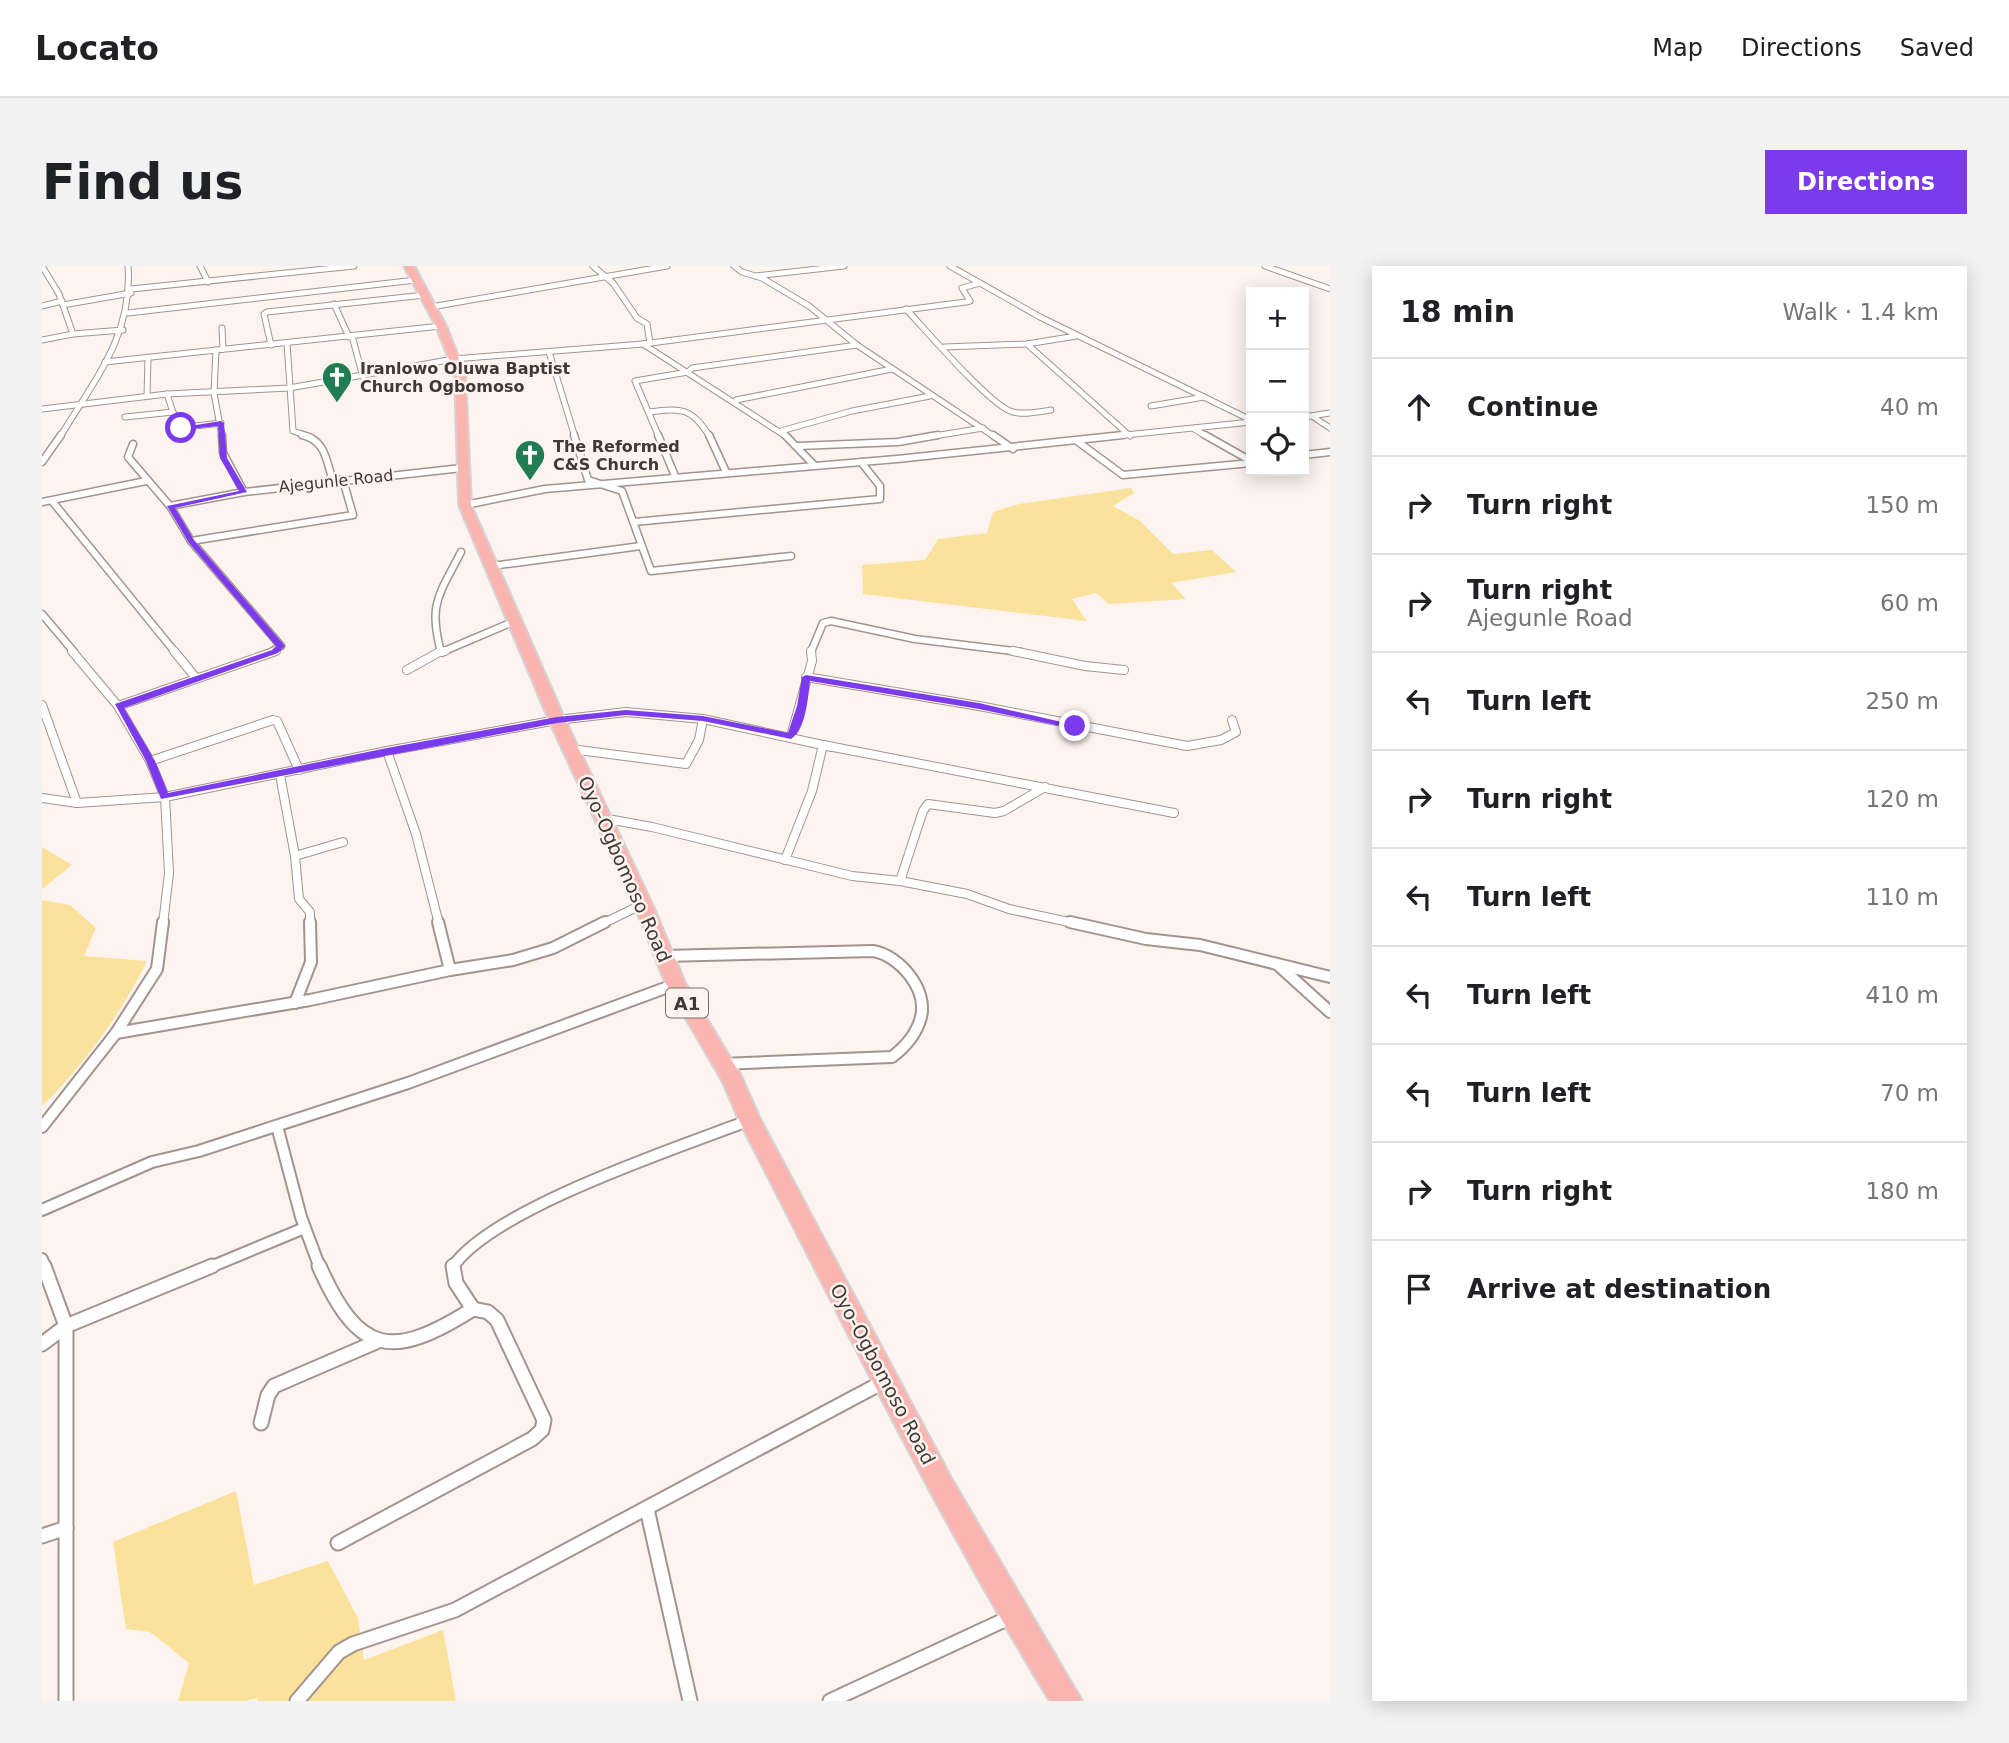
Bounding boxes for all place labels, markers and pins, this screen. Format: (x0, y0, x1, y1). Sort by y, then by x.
place label: Iranlowo Oluwa Baptist Church Ogbomoso (360, 359, 571, 396)
church icon: Iranlowo Oluwa Baptist Church Ogbomoso (320, 360, 354, 404)
place label: The Reformed C&S Church (553, 437, 680, 474)
church icon: The Reformed C&S Church (513, 438, 547, 482)

